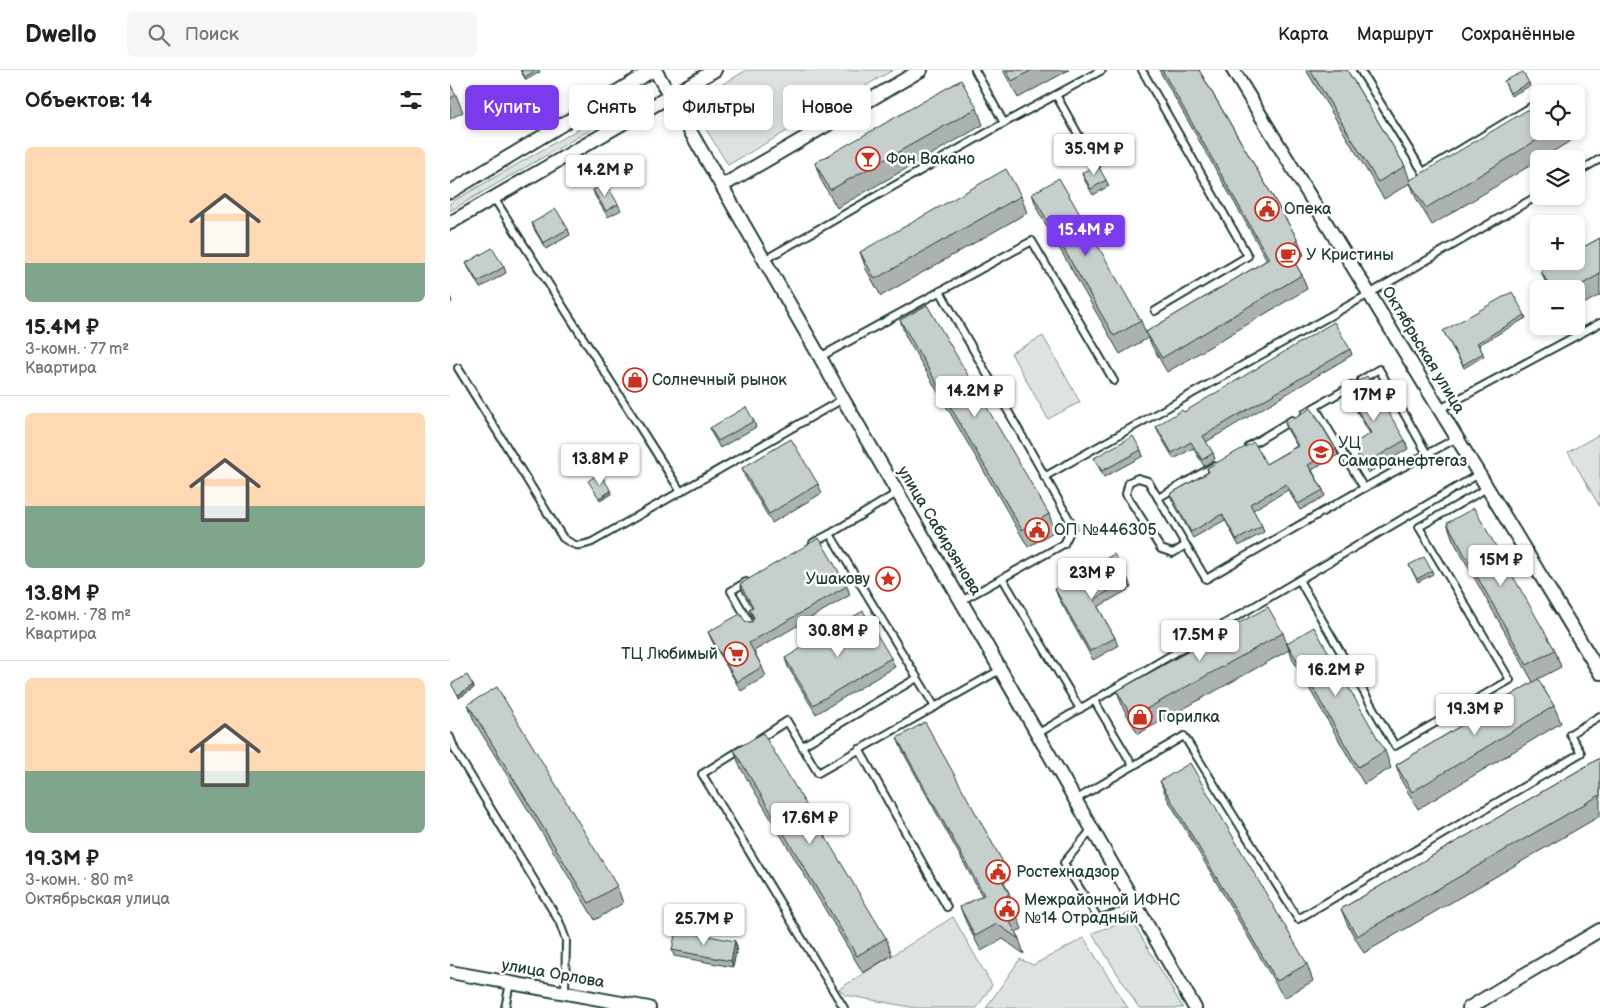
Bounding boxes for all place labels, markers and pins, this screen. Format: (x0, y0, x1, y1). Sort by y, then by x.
pin: 35.9M ₽ (1048, 134, 1140, 176)
bar icon: Фон Вакано (855, 146, 881, 172)
place label: Фон Вакано (886, 150, 975, 169)
pin: 14.2M ₽ (559, 154, 651, 197)
public building icon: Опека (1254, 196, 1280, 222)
place label: Опека (1284, 200, 1332, 219)
pin: 15.4M ₽ (1040, 214, 1132, 257)
cafe icon: У Кристины (1275, 242, 1301, 268)
place label: У Кристины (1306, 246, 1394, 265)
shop icon: Солнечный рынок (622, 367, 648, 393)
place label: Солнечный рынок (652, 371, 787, 390)
pin: 14.2M ₽ (929, 376, 1021, 418)
pin: 17M ₽ (1339, 380, 1409, 422)
place label: УЦ Самаранефтегаз (1338, 434, 1467, 471)
school or university icon: УЦ Самаранефтегаз (1308, 439, 1334, 465)
pin: 13.8M ₽ (554, 444, 646, 486)
public building icon: ОП №446305 (1024, 517, 1050, 543)
place label: ОП №446305 (1054, 521, 1157, 540)
pin: 15M ₽ (1466, 544, 1536, 587)
pin: 23M ₽ (1057, 558, 1127, 600)
place icon: Ушакову (875, 566, 901, 592)
place label: Ушакову (805, 570, 871, 589)
pin: 30.8M ₽ (792, 616, 884, 658)
pin: 17.5M ₽ (1154, 620, 1246, 662)
supermarket icon: ТЦ Любимый (723, 641, 749, 667)
place label: ТЦ Любимый (621, 645, 718, 664)
pin: 16.2M ₽ (1290, 654, 1382, 697)
pin: 19.3M ₽ (1429, 694, 1521, 736)
shop icon: Горилка (1127, 704, 1153, 730)
place label: Горилка (1158, 708, 1220, 727)
pin: 17.6M ₽ (764, 802, 856, 845)
public building icon: Ростехнадзор (985, 859, 1011, 885)
place label: Ростехнадзор (1016, 863, 1119, 882)
place label: Межрайонной ИФНС №14 Отрадный (1024, 891, 1180, 928)
public building icon: Межрайонной ИФНС №14 Отрадный (994, 896, 1020, 922)
pin: 25.7M ₽ (658, 904, 750, 946)

